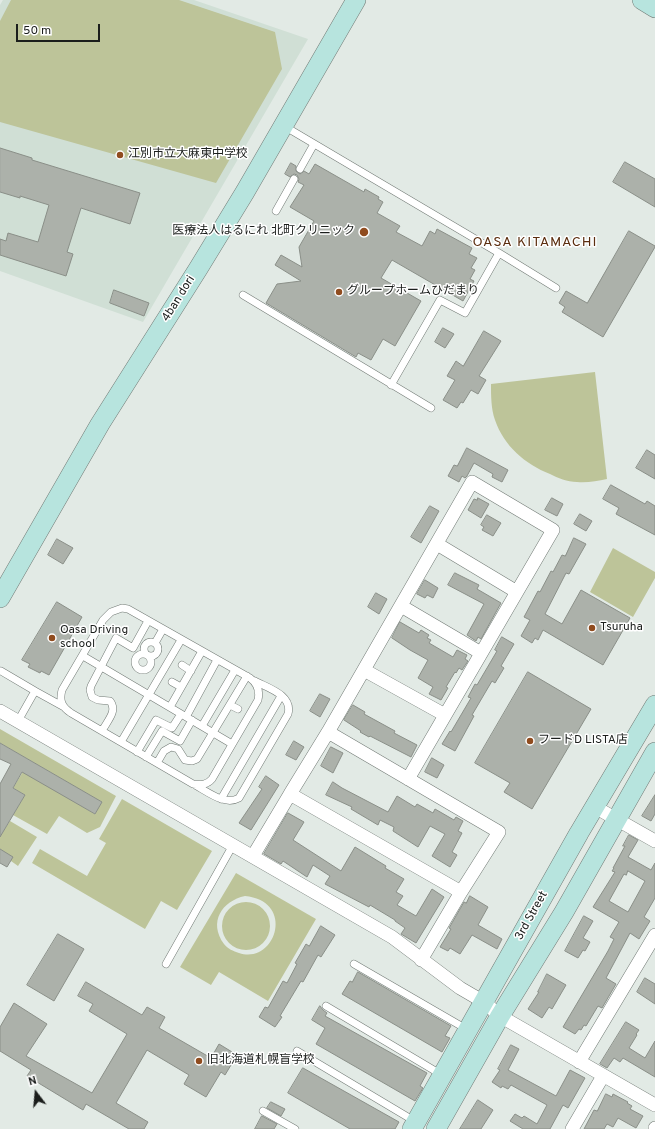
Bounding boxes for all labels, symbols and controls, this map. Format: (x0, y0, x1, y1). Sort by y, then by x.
scale bar (18, 16, 102, 42)
text: 50 m (23, 23, 51, 39)
place label: 江別市立大麻東中学校 (128, 148, 248, 162)
marker: 江別市立大麻東中学校 (115, 150, 125, 160)
place label: 医療法人はるにれ 北町クリニック (172, 225, 355, 239)
marker: 医療法人はるにれ 北町クリニック (358, 226, 370, 238)
district label: OASA KITAMACHI (473, 235, 597, 251)
street label: 4ban dori (159, 273, 199, 325)
place label: グループホームひだまり (347, 285, 479, 299)
marker: グループホームひだまり (334, 287, 344, 297)
place label: Tsuruha (600, 621, 643, 635)
marker: Tsuruha (587, 623, 597, 633)
place label: Oasa Driving school (60, 624, 128, 652)
marker: Oasa Driving school (47, 633, 57, 643)
place label: フードD LISTA店 (538, 734, 628, 748)
marker: フードD LISTA店 (525, 736, 535, 746)
street label: 3rd Street (513, 889, 551, 943)
place label: 旧北海道札幌盲学校 (207, 1054, 315, 1068)
marker: 旧北海道札幌盲学校 (194, 1056, 204, 1066)
north arrow (16, 1073, 56, 1113)
text: N (27, 1074, 38, 1089)

